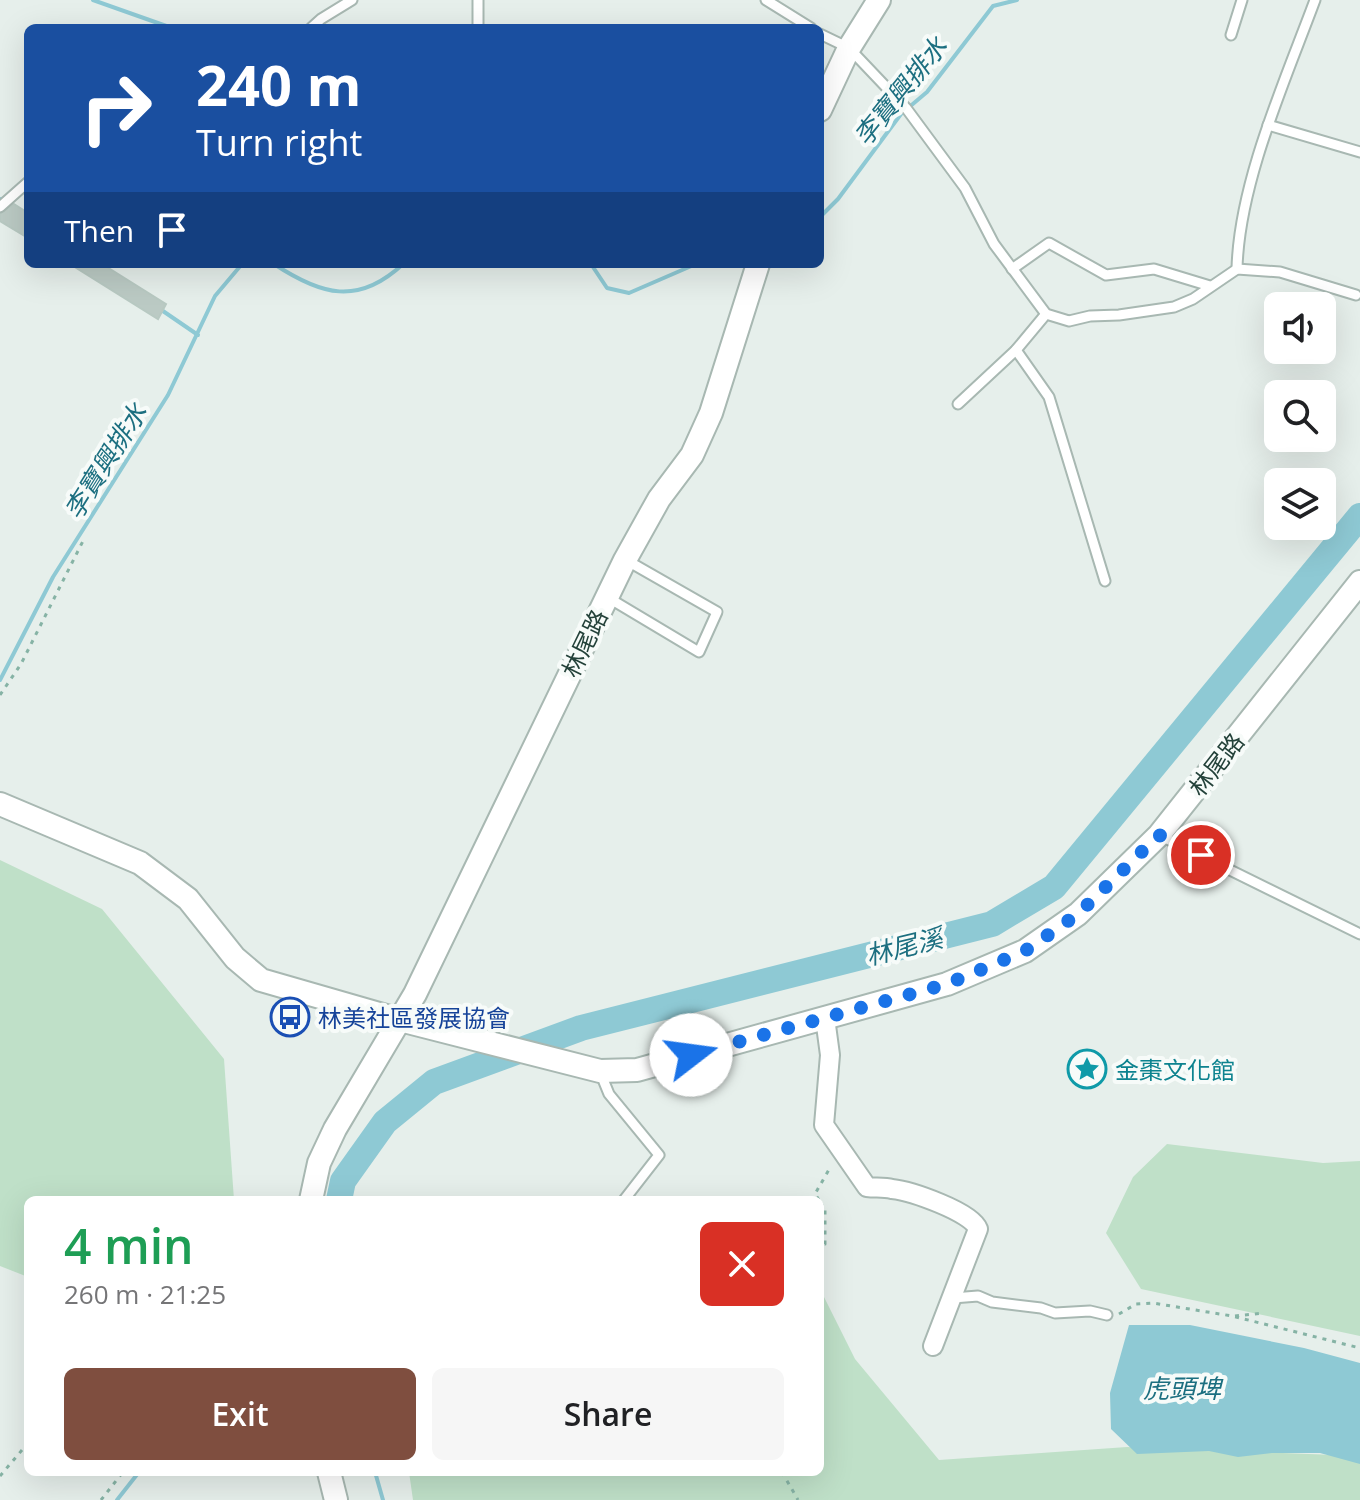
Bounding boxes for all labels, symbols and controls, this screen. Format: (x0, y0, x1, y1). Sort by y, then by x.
water label: 李寶興排水 (845, 28, 956, 153)
text: 240 m (196, 46, 362, 122)
icon: right (64, 56, 168, 160)
text: Turn right (196, 118, 362, 167)
icon: arrive (150, 208, 194, 252)
text: Then (64, 210, 134, 251)
map controls (1264, 292, 1336, 540)
button: sound (1264, 292, 1336, 364)
button: search (1264, 380, 1336, 452)
water label: 李寶興排水 (55, 395, 155, 526)
button: layers (1264, 468, 1336, 540)
street label: 林尾路 (553, 603, 615, 683)
street label: 林尾路 (1181, 725, 1251, 803)
pin (1167, 821, 1235, 889)
icon: arrive (1179, 833, 1223, 877)
water label: 林尾溪 (862, 918, 950, 973)
bus stop icon: 林美社區發展協會 (269, 996, 311, 1038)
place label: 林美社區發展協會 (318, 1001, 510, 1034)
position arrow (649, 1013, 733, 1097)
place icon: 金棗文化館 (1066, 1048, 1108, 1090)
place label: 金棗文化館 (1115, 1053, 1235, 1086)
text: 4 min (64, 1213, 194, 1278)
button: close (700, 1222, 784, 1306)
text: 260 m · 21:25 (64, 1276, 226, 1312)
button: Exit (64, 1368, 416, 1460)
button: Share (432, 1368, 784, 1460)
water label: 虎頭埤 (1143, 1370, 1224, 1406)

